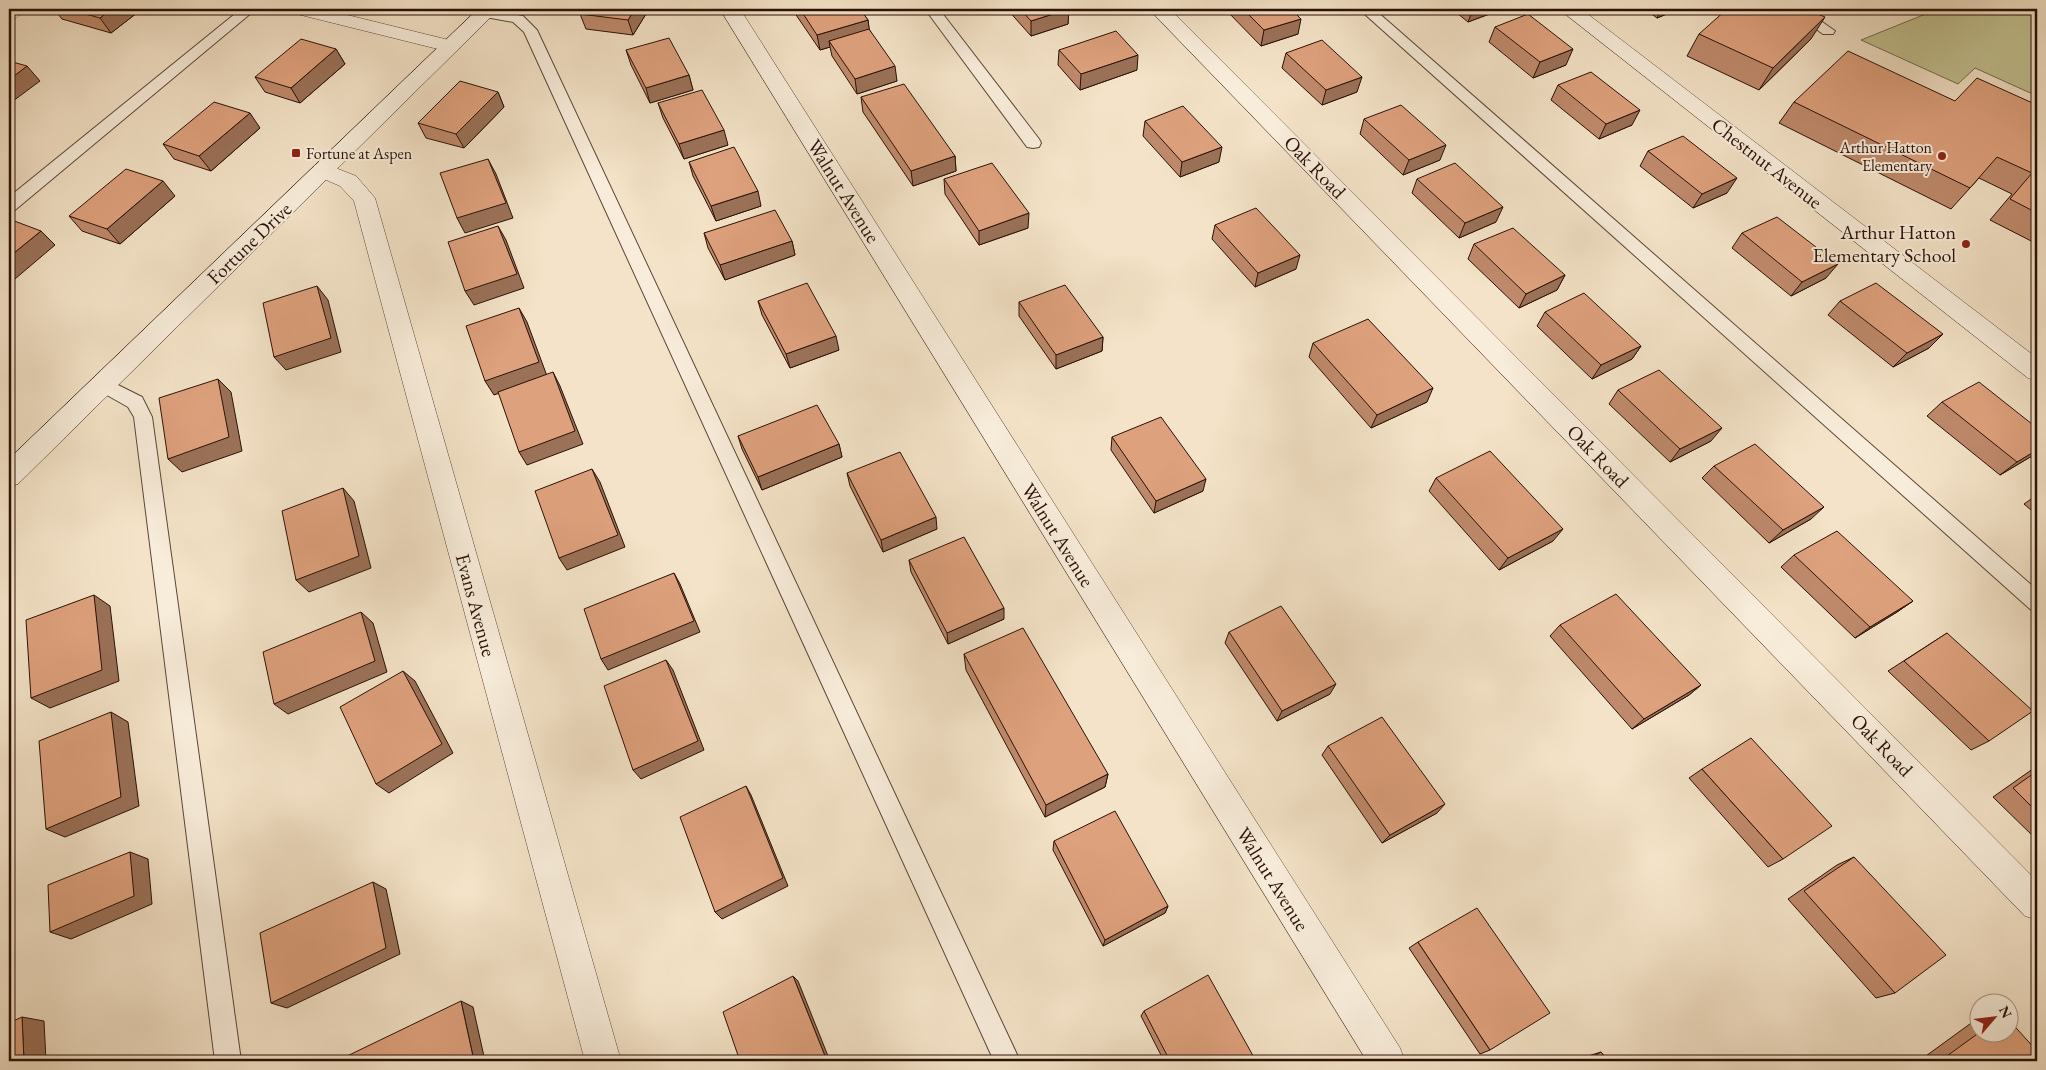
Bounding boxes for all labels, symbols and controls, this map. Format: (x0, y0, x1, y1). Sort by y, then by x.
street label: Chestnut Avenue (1706, 112, 1828, 215)
street label: Oak Road (1278, 130, 1352, 205)
street label: Walnut Avenue (802, 134, 886, 248)
place label: Arthur Hatton Elementary (1839, 137, 1933, 176)
place label: Fortune at Aspen (306, 143, 413, 164)
marker: Fortune at Aspen (290, 147, 302, 159)
marker: Arthur Hatton Elementary (1936, 150, 1948, 162)
street label: Fortune Drive (201, 196, 297, 290)
place label: Arthur Hatton Elementary School (1812, 219, 1956, 268)
marker: Arthur Hatton Elementary School (1960, 238, 1972, 250)
street label: Oak Road (1561, 419, 1635, 494)
street label: Walnut Avenue (1016, 478, 1100, 592)
street label: Evans Avenue (450, 551, 502, 660)
street label: Oak Road (1845, 708, 1919, 783)
street label: Walnut Avenue (1231, 822, 1315, 936)
north arrow (1968, 992, 2018, 1042)
text: N (1995, 1003, 2016, 1022)

